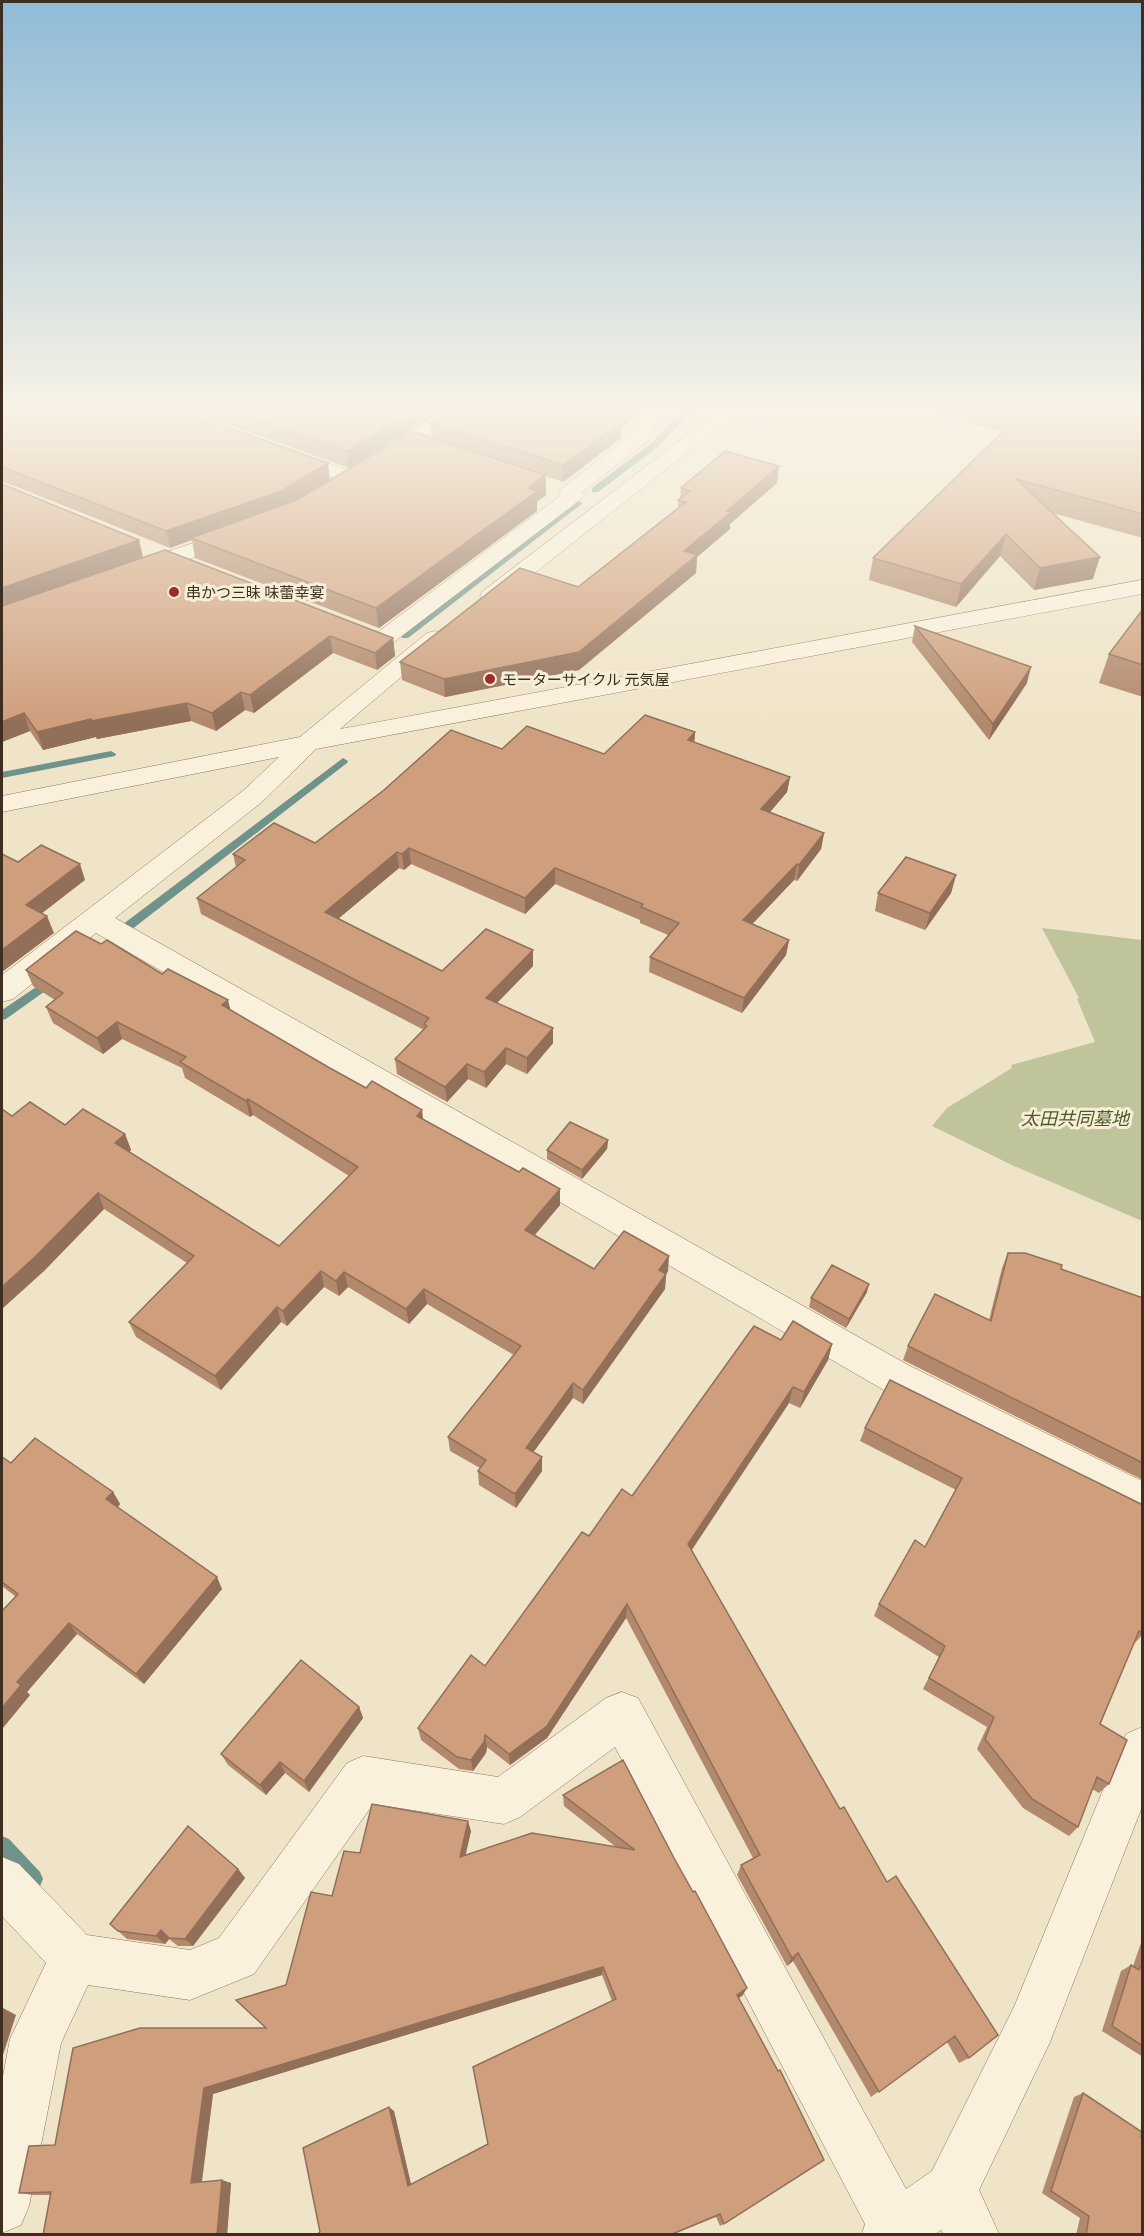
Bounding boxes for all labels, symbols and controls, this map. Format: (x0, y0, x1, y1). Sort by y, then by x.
place label: 串かつ三昧 味蕾幸宴 (186, 582, 325, 603)
marker: 串かつ三昧 味蕾幸宴 (167, 585, 181, 599)
place label: モーターサイクル 元気屋 (502, 669, 669, 690)
marker: モーターサイクル 元気屋 (483, 672, 497, 686)
park label: 太田共同墓地 (1021, 1106, 1131, 1131)

